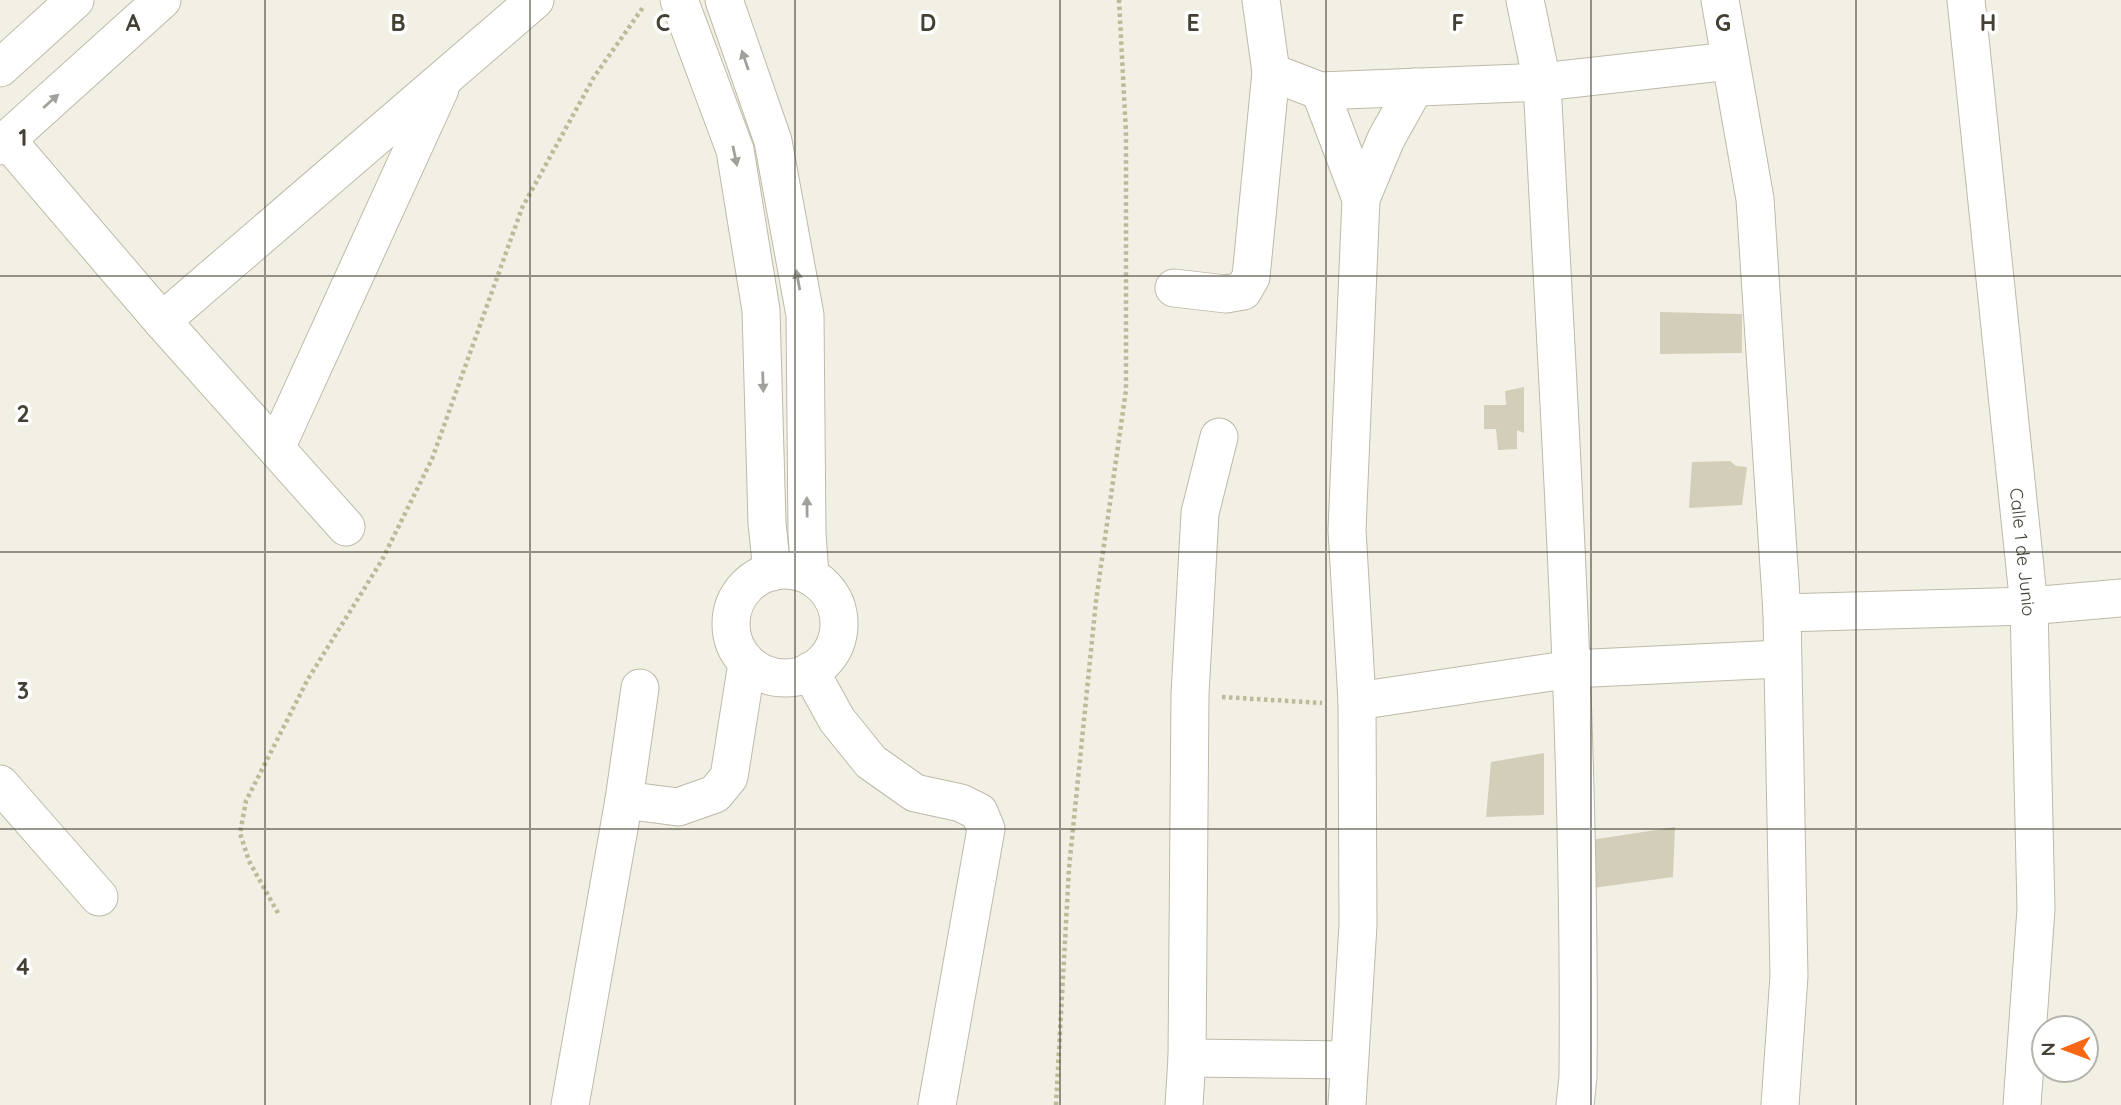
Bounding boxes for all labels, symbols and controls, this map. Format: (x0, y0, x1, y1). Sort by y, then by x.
text: A (126, 8, 141, 37)
text: B (390, 8, 406, 37)
text: C (656, 8, 670, 37)
text: D (920, 8, 936, 37)
text: E (1186, 8, 1200, 37)
text: F (1452, 8, 1464, 37)
text: G (1715, 8, 1731, 37)
text: H (1980, 8, 1996, 37)
one-way arrow (739, 50, 750, 71)
one-way arrow (42, 93, 60, 109)
text: 1 (19, 123, 27, 152)
one-way arrow (730, 145, 741, 167)
one-way arrow (793, 269, 804, 291)
one-way arrow (757, 371, 769, 393)
text: 2 (16, 399, 30, 428)
street label: Calle 1 de Junio (2005, 487, 2041, 617)
one-way arrow (801, 496, 812, 518)
text: 3 (17, 676, 29, 705)
text: 4 (16, 952, 30, 981)
north arrow (2030, 1014, 2100, 1084)
text: N (2036, 1042, 2060, 1056)

